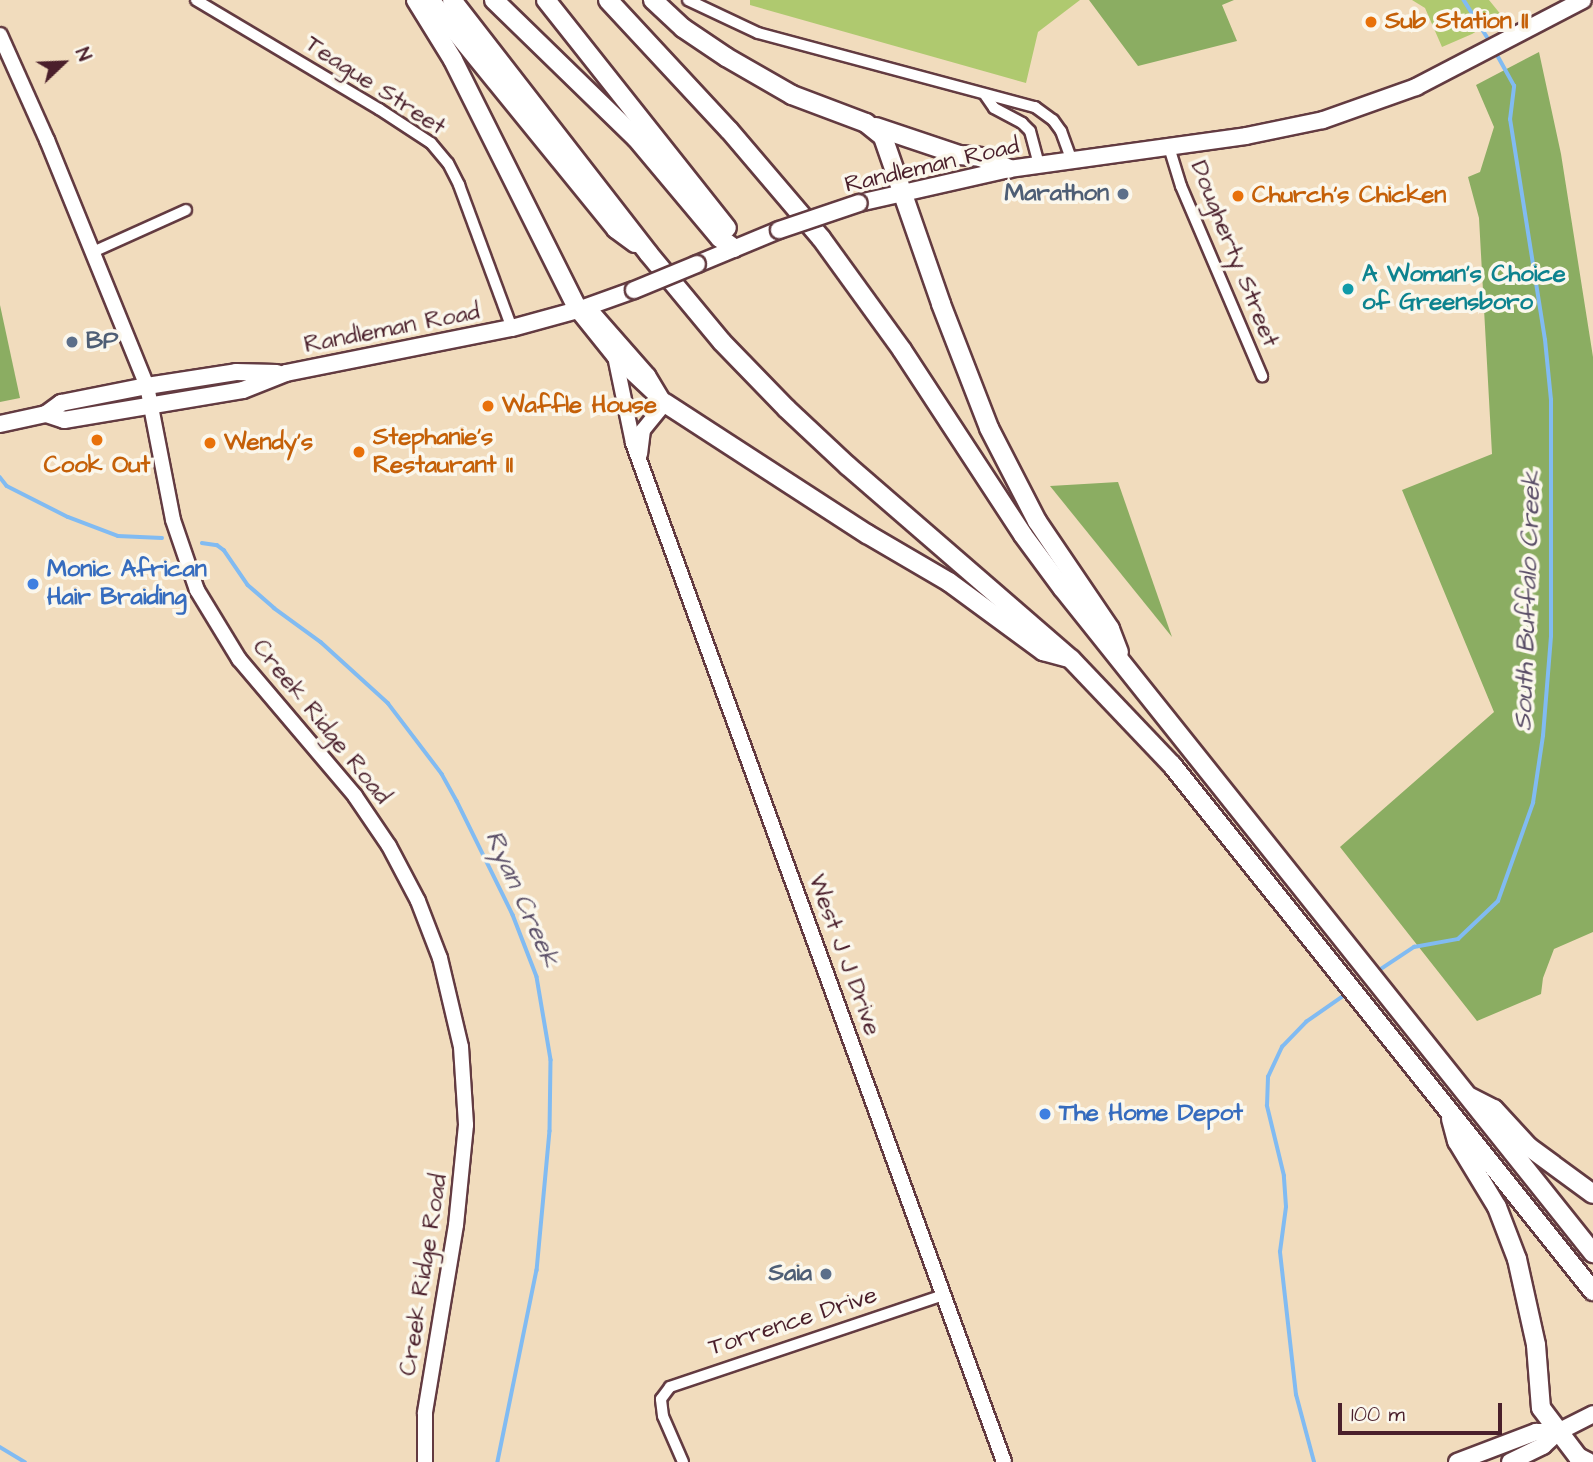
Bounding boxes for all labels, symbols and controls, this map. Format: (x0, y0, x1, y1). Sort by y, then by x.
place label: Sub Station II (1385, 8, 1529, 36)
marker: Sub Station II (1363, 14, 1379, 30)
north arrow (28, 28, 98, 98)
street label: Teague Street (300, 30, 450, 142)
text: N (68, 44, 98, 65)
street label: Randleman Road (842, 132, 1022, 200)
street label: Dougherty Street (1184, 157, 1284, 351)
place label: Marathon (1004, 180, 1109, 208)
place label: Church's Chicken (1252, 182, 1446, 210)
marker: Marathon (1115, 186, 1131, 202)
marker: Church's Chicken (1230, 188, 1246, 204)
place label: A Woman's Choice of Greensboro (1362, 261, 1566, 317)
marker: A Woman's Choice of Greensboro (1340, 281, 1356, 297)
street label: Randleman Road (302, 298, 482, 360)
place label: BP (86, 328, 118, 356)
marker: BP (64, 334, 80, 350)
place label: Waffle House (502, 392, 657, 420)
marker: Waffle House (480, 398, 496, 414)
place label: Stephanie's Restaurant II (373, 424, 513, 480)
place label: Wendy's (224, 429, 313, 457)
marker: Cook Out (89, 432, 105, 448)
marker: Wendy's (202, 435, 218, 451)
marker: Stephanie's Restaurant II (351, 444, 367, 460)
place label: Cook Out (44, 452, 150, 480)
water label: South Buffalo Creek (1508, 470, 1548, 732)
place label: Monic African Hair Braiding (47, 556, 207, 612)
marker: Monic African Hair Braiding (25, 576, 41, 592)
street label: Creek Ridge Road (246, 634, 396, 810)
water label: Ryan Creek (478, 826, 566, 972)
street label: West J J Drive (801, 870, 887, 1040)
place label: The Home Depot (1059, 1100, 1243, 1128)
marker: The Home Depot (1037, 1106, 1053, 1122)
street label: Creek Ridge Road (394, 1172, 454, 1378)
place label: Saia (769, 1260, 812, 1288)
marker: Saia (818, 1266, 834, 1282)
street label: Torrence Drive (705, 1281, 881, 1363)
scale bar (1341, 1388, 1506, 1432)
text: 100 m (1351, 1400, 1405, 1429)

